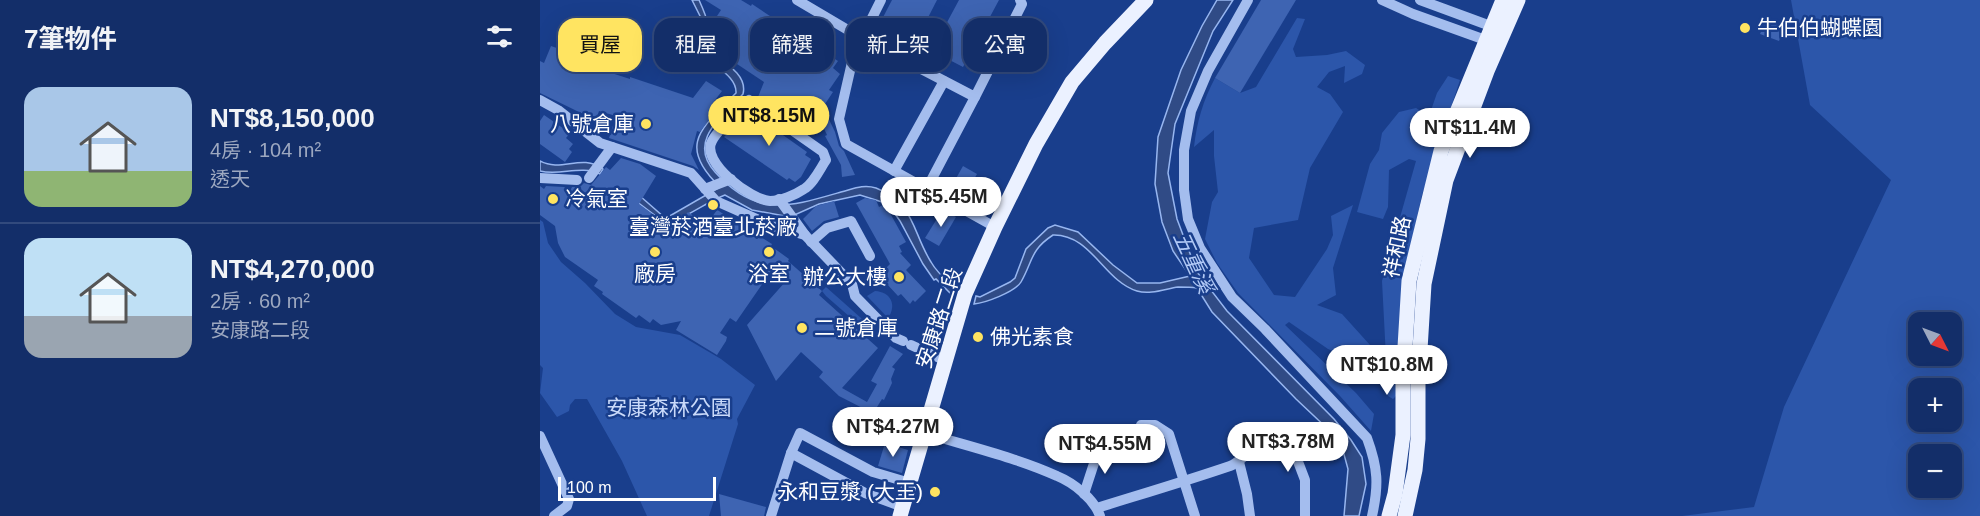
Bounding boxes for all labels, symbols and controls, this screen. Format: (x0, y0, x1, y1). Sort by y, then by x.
place label: 牛伯伯蝴蝶園 (1757, 16, 1883, 39)
chip: 買屋 (558, 18, 642, 72)
chip: 租屋 (654, 18, 738, 72)
chip: 篩選 (750, 18, 834, 72)
chip: 新上架 (846, 18, 951, 72)
chip: 公寓 (963, 18, 1047, 72)
icon: filters (483, 20, 516, 53)
marker: 牛伯伯蝴蝶園 (1738, 21, 1752, 35)
text: 7筆物件 (24, 24, 116, 54)
pin: NT$8.15M (707, 96, 831, 147)
text: NT$8,150,000 (210, 103, 375, 133)
text: NT$8.15M (722, 104, 816, 126)
pin: NT$11.4M (1408, 108, 1532, 159)
icon: home (72, 111, 144, 183)
place label: 八號倉庫 (550, 112, 634, 135)
text: NT$11.4M (1424, 116, 1516, 138)
marker: 八號倉庫 (639, 117, 653, 131)
text: 4房 · 104 m² (210, 139, 321, 161)
text: 透天 (210, 168, 250, 190)
pin: NT$5.45M (879, 177, 1003, 228)
text: NT$5.45M (894, 185, 988, 207)
place label: 冷氣室 (565, 187, 628, 210)
marker: 冷氣室 (546, 192, 560, 206)
marker: 臺灣菸酒臺北菸廠 (706, 198, 720, 212)
street label: 祥和路 (1379, 214, 1414, 280)
place label: 臺灣菸酒臺北菸廠 (629, 215, 797, 238)
water label: 五重溪 (1168, 227, 1220, 300)
marker: 廠房 (648, 245, 662, 259)
marker: 浴室 (762, 245, 776, 259)
text: NT$4,270,000 (210, 254, 375, 284)
icon: home (72, 262, 144, 334)
place label: 廠房 (634, 262, 676, 285)
place label: 浴室 (748, 262, 790, 285)
street label: 安康路二段 (911, 264, 966, 371)
place label: 辦公大樓 (803, 265, 887, 288)
marker: 辦公大樓 (892, 270, 906, 284)
text: 2房 · 60 m² (210, 290, 310, 312)
north arrow (1908, 312, 1962, 366)
map controls (1908, 312, 1962, 498)
place label: 二號倉庫 (814, 316, 898, 339)
text: 安康路二段 (210, 319, 310, 341)
marker: 二號倉庫 (795, 321, 809, 335)
place label: 佛光素食 (990, 325, 1074, 348)
marker: 佛光素食 (971, 330, 985, 344)
pin: NT$10.8M (1325, 345, 1449, 396)
text: NT$10.8M (1340, 353, 1434, 375)
button: + (1908, 378, 1962, 432)
park label: 安康森林公園 (606, 396, 732, 419)
pin: NT$4.27M (831, 407, 955, 458)
text: NT$4.27M (846, 415, 940, 437)
pin: NT$3.78M (1226, 422, 1350, 473)
pin: NT$4.55M (1043, 424, 1167, 475)
text: NT$3.78M (1241, 430, 1335, 452)
text: NT$4.55M (1058, 432, 1152, 454)
button: − (1908, 444, 1962, 498)
scale bar (558, 474, 716, 502)
text: 100 m (567, 479, 611, 496)
place label: 永和豆漿 (大王) (777, 480, 923, 503)
marker: 永和豆漿 (大王) (928, 485, 942, 499)

